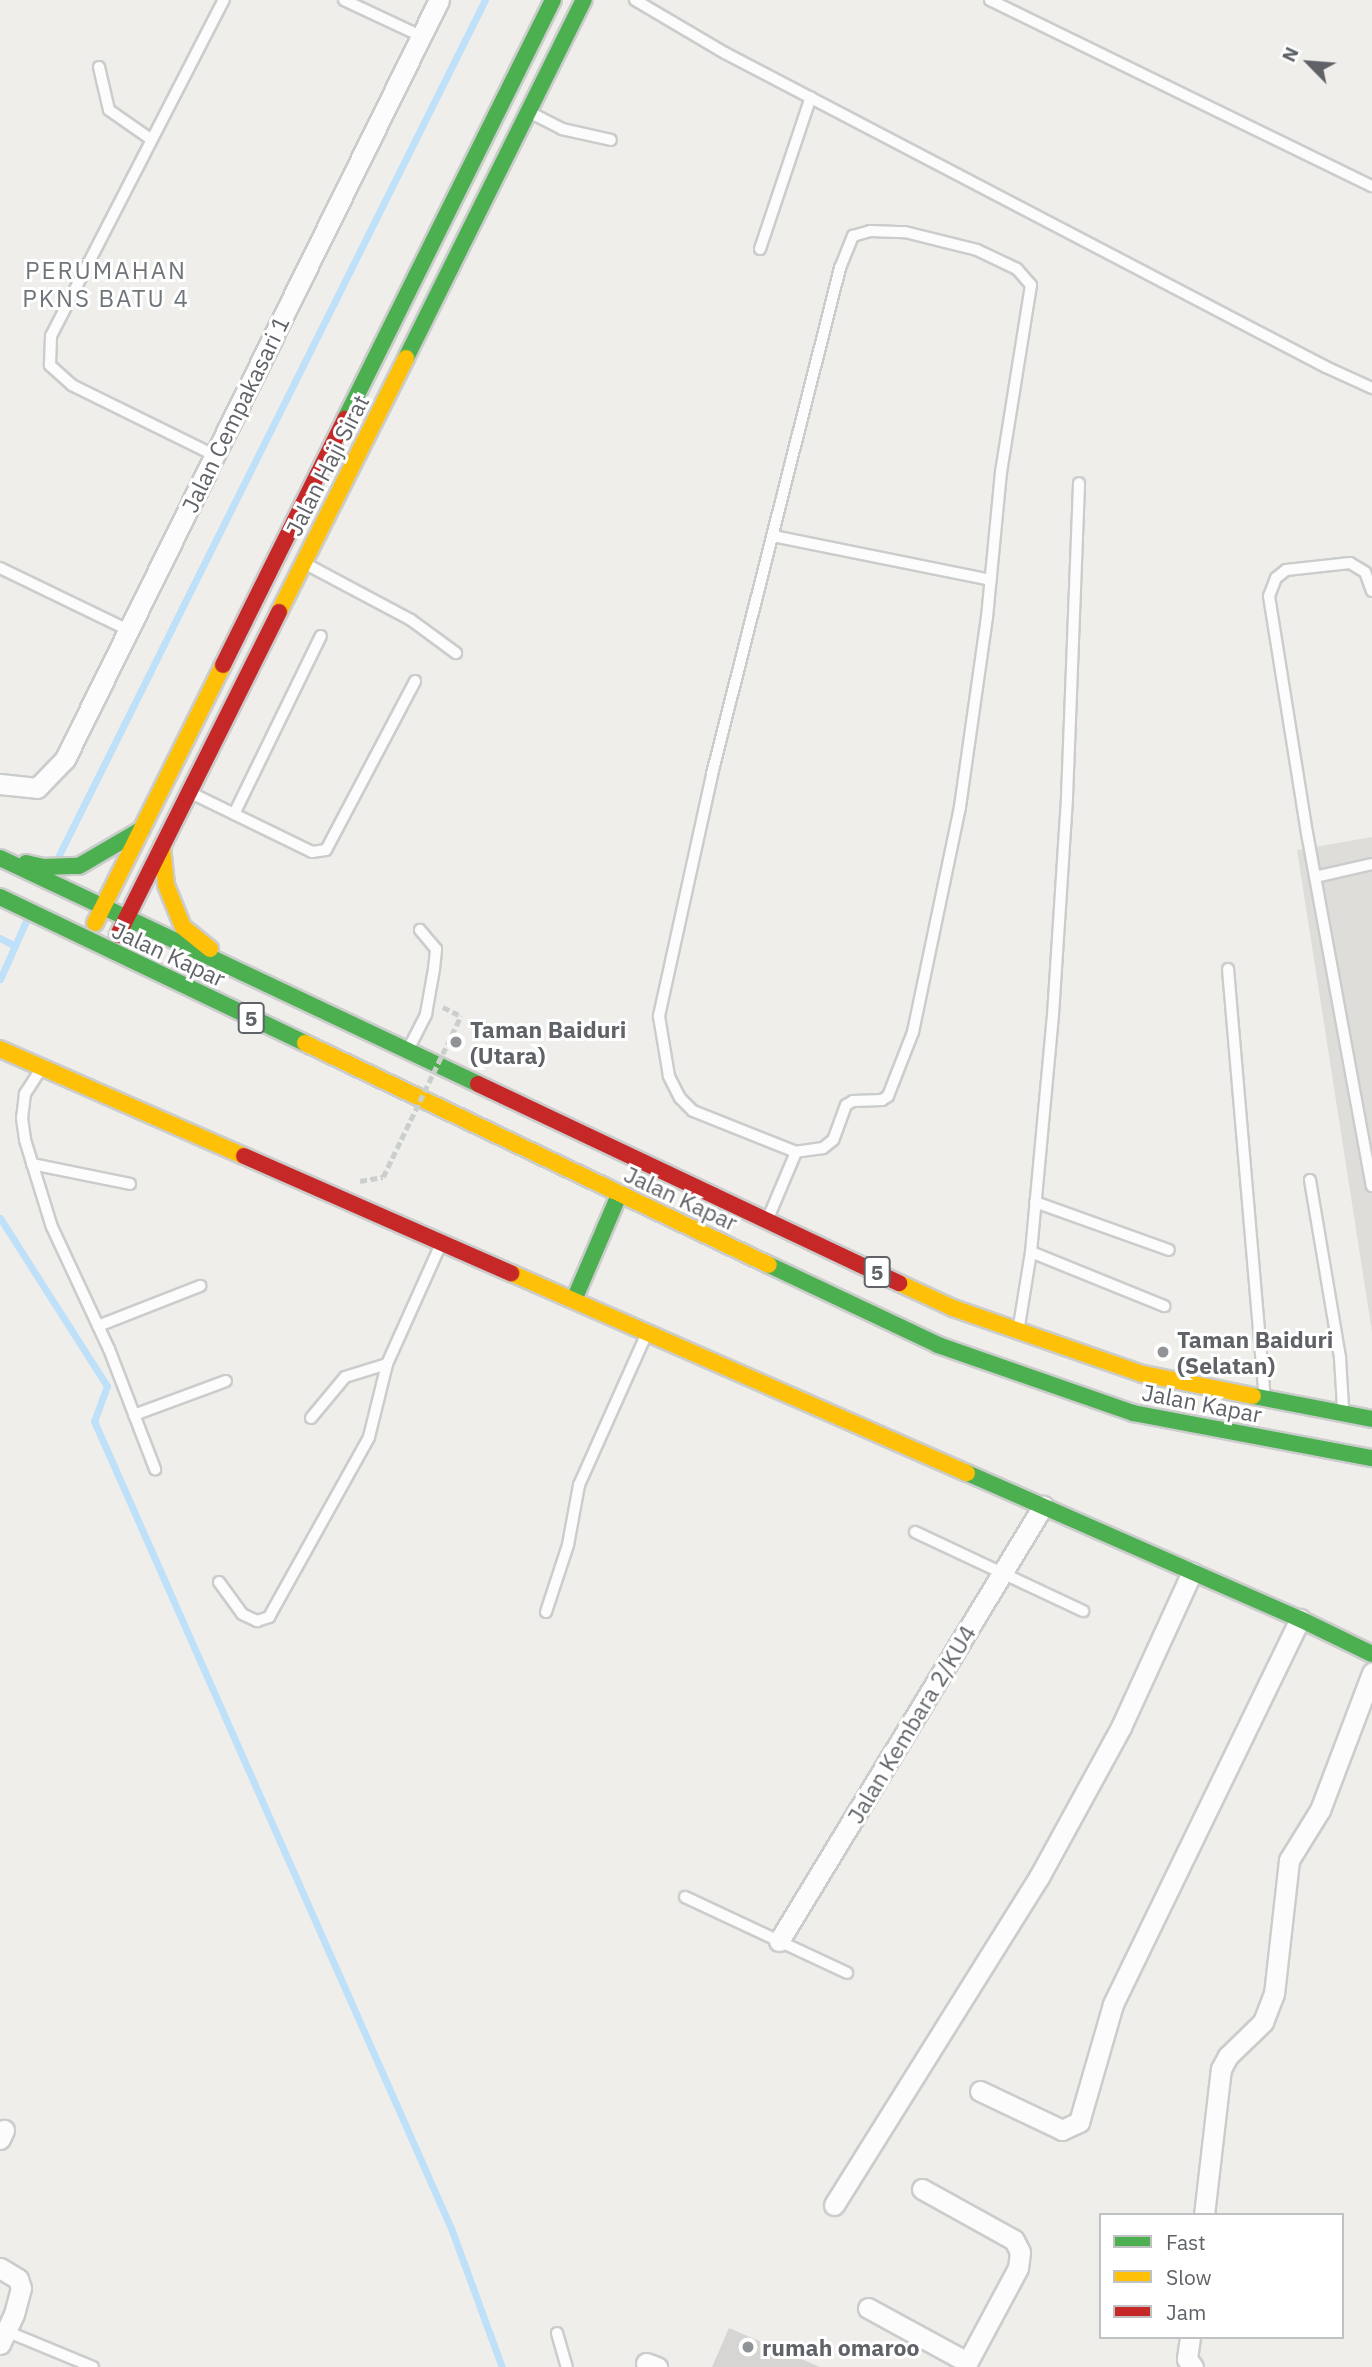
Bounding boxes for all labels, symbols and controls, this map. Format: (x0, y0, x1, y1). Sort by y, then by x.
north arrow (1274, 28, 1344, 98)
text: N (1276, 43, 1304, 65)
district label: PERUMAHAN PKNS BATU 4 (24, 257, 188, 313)
street label: Jalan Cempakasari 1 (176, 311, 294, 517)
street label: Jalan Haji Sirat (280, 390, 374, 540)
street label: Jalan Kapar (108, 916, 230, 992)
road number: 5 (237, 1000, 265, 1036)
place label: Taman Baiduri (Utara) (470, 1015, 626, 1069)
marker: Taman Baiduri (Utara) (448, 1034, 464, 1050)
street label: Jalan Kapar (620, 1160, 742, 1236)
road number: 5 (863, 1254, 891, 1290)
place label: Taman Baiduri (Selatan) (1177, 1325, 1333, 1379)
marker: Taman Baiduri (Selatan) (1155, 1344, 1171, 1360)
street label: Jalan Kapar (1140, 1378, 1264, 1428)
street label: Jalan Kembara 2/KU4 (841, 1620, 981, 1828)
legend (1099, 2213, 1344, 2339)
text: Fast (1166, 2228, 1206, 2256)
text: Slow (1166, 2263, 1212, 2291)
text: Jam (1166, 2298, 1206, 2326)
place label: rumah omaroo (762, 2333, 920, 2361)
marker: rumah omaroo (740, 2339, 756, 2355)

